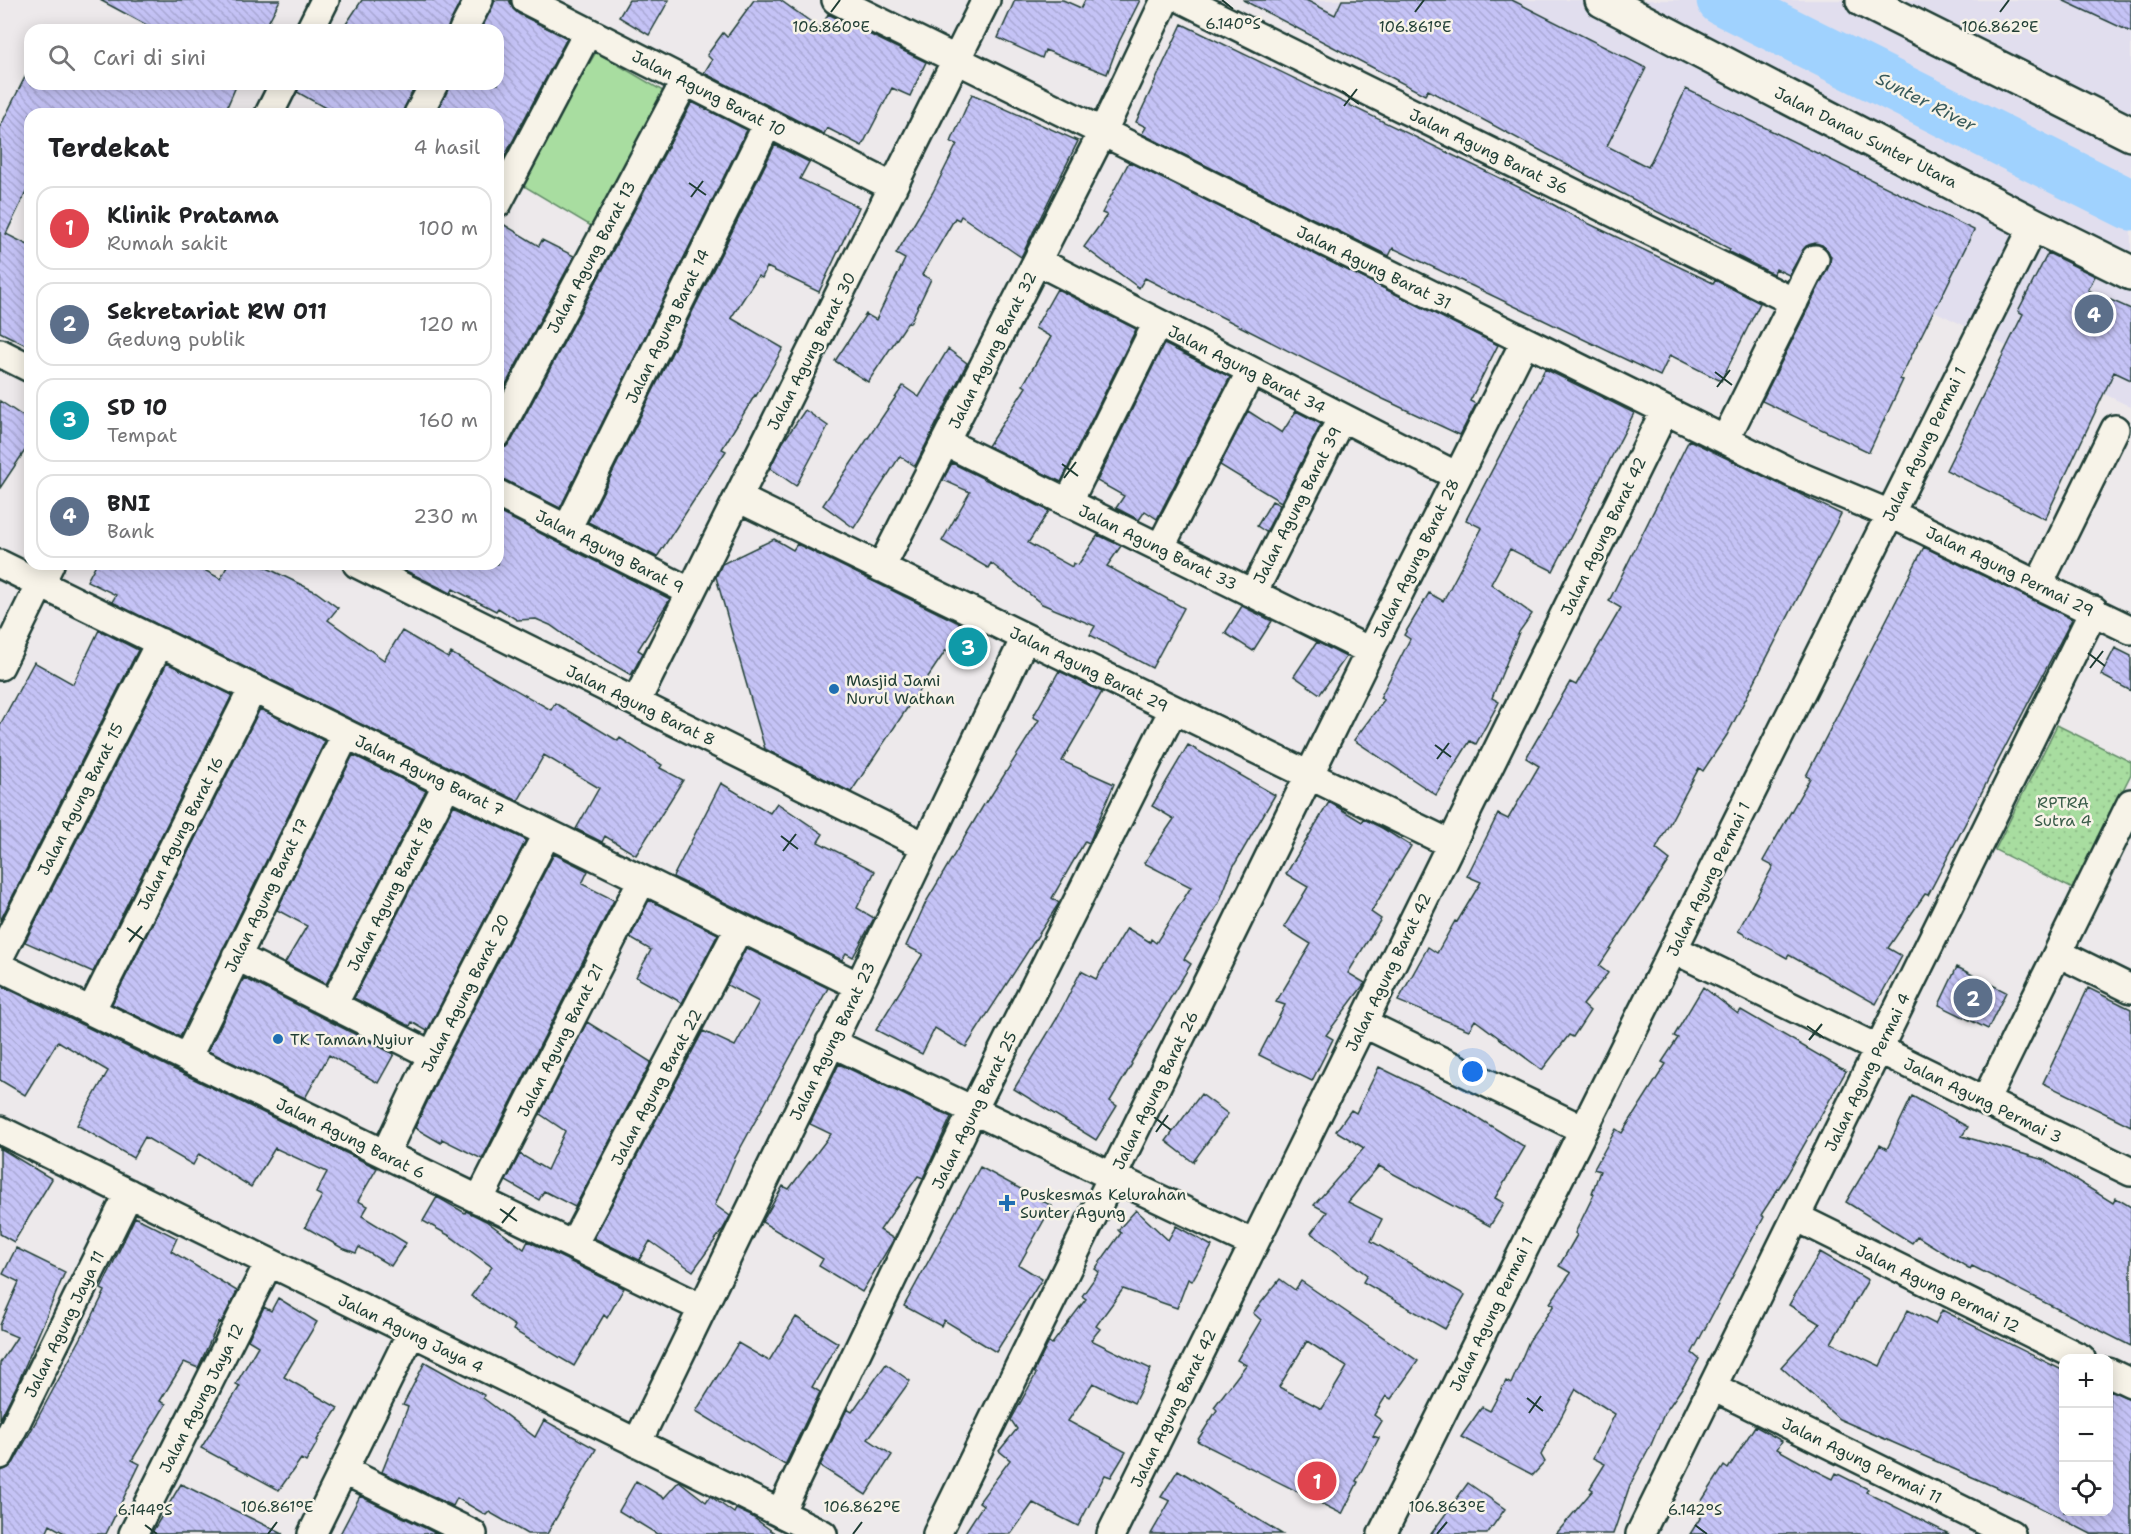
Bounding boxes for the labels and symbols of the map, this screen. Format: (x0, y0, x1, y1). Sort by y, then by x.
text: 6.140°S (1205, 14, 1261, 34)
text: 106.860°E (792, 17, 870, 37)
text: 106.861°E (1379, 17, 1451, 37)
text: 106.862°E (1961, 17, 2039, 37)
street label: Jalan Agung Barat 10 (628, 46, 789, 141)
water label: Sunter River (1872, 67, 1980, 138)
street label: Jalan Danau Sunter Utara (1771, 82, 1961, 193)
street label: Jalan Agung Barat 36 (1406, 104, 1572, 199)
street label: Jalan Agung Barat 13 (542, 177, 641, 337)
street label: Jalan Agung Barat 31 (1293, 221, 1455, 314)
street label: Jalan Agung Barat 14 (621, 245, 714, 407)
street label: Jalan Agung Barat 32 (944, 268, 1041, 432)
street label: Jalan Agung Barat 30 (762, 269, 860, 434)
pin: 4 (2074, 292, 2114, 336)
street label: Jalan Agung Barat 34 (1164, 321, 1329, 418)
street label: Jalan Agung Permai 1 (1878, 363, 1971, 525)
street label: Jalan Agung Barat 39 (1249, 423, 1346, 588)
street label: Jalan Agung Barat 42 (1556, 454, 1651, 619)
street label: Jalan Agung Barat 28 (1369, 475, 1464, 641)
street label: Jalan Agung Barat 33 (1075, 500, 1241, 595)
street label: Jalan Agung Barat 9 (532, 505, 687, 598)
street label: Jalan Agung Permai 29 (1922, 522, 2097, 621)
street label: Jalan Agung Barat 29 (1006, 622, 1172, 717)
pin: 3 (948, 624, 988, 670)
street label: Jalan Agung Barat 8 (563, 660, 719, 751)
place label: Masjid Jami Nurul Wathan (846, 670, 955, 709)
marker: Masjid Jami Nurul Wathan (827, 682, 841, 696)
street label: Jalan Agung Barat 15 (33, 719, 128, 879)
street label: Jalan Agung Barat 7 (352, 730, 508, 821)
street label: Jalan Agung Barat 16 (133, 753, 228, 914)
park label: RPTRA Sutra 4 (2034, 792, 2092, 831)
street label: Jalan Agung Permai 1 (1662, 798, 1755, 960)
street label: Jalan Agung Barat 17 (220, 814, 313, 976)
street label: Jalan Agung Barat 18 (342, 814, 438, 975)
street label: Jalan Agung Barat 42 (1341, 890, 1436, 1055)
street label: Jalan Agung Barat 20 (417, 911, 514, 1076)
street label: Jalan Agung Barat 23 (785, 958, 880, 1124)
street label: Jalan Agung Barat 21 (513, 960, 608, 1121)
pin: 2 (1954, 976, 1992, 1020)
street label: Jalan Agung Permai 4 (1820, 989, 1915, 1155)
street label: Jalan Agung Barat 22 (606, 1005, 707, 1169)
street label: Jalan Agung Barat 26 (1108, 1007, 1203, 1173)
street label: Jalan Agung Barat 25 (927, 1028, 1022, 1193)
place label: TK Taman Nyiur (290, 1029, 414, 1050)
marker: TK Taman Nyiur (271, 1032, 285, 1046)
street label: Jalan Agung Permai 3 (1900, 1053, 2066, 1148)
your location (1458, 1057, 1487, 1086)
street label: Jalan Agung Barat 6 (273, 1093, 429, 1184)
place label: Puskesmas Kelurahan Sunter Agung (1020, 1184, 1186, 1223)
marker: Puskesmas Kelurahan Sunter Agung (998, 1194, 1016, 1212)
street label: Jalan Agung Permai 1 (1445, 1233, 1538, 1395)
street label: Jalan Agung Permai 12 (1852, 1240, 2023, 1337)
street label: Jalan Agung Jaya 11 (20, 1247, 109, 1401)
street label: Jalan Agung Jaya 4 (334, 1289, 487, 1378)
street label: Jalan Agung Jaya 12 (155, 1320, 248, 1477)
street label: Jalan Agung Barat 42 (1126, 1326, 1221, 1491)
street label: Jalan Agung Permai 11 (1778, 1413, 1945, 1508)
pin: 1 (1298, 1458, 1336, 1504)
text: 106.861°E (241, 1497, 313, 1517)
text: 106.862°E (823, 1497, 901, 1517)
text: 106.863°E (1408, 1497, 1486, 1517)
text: 6.144°S (117, 1500, 173, 1520)
text: 6.142°S (1668, 1500, 1722, 1520)

